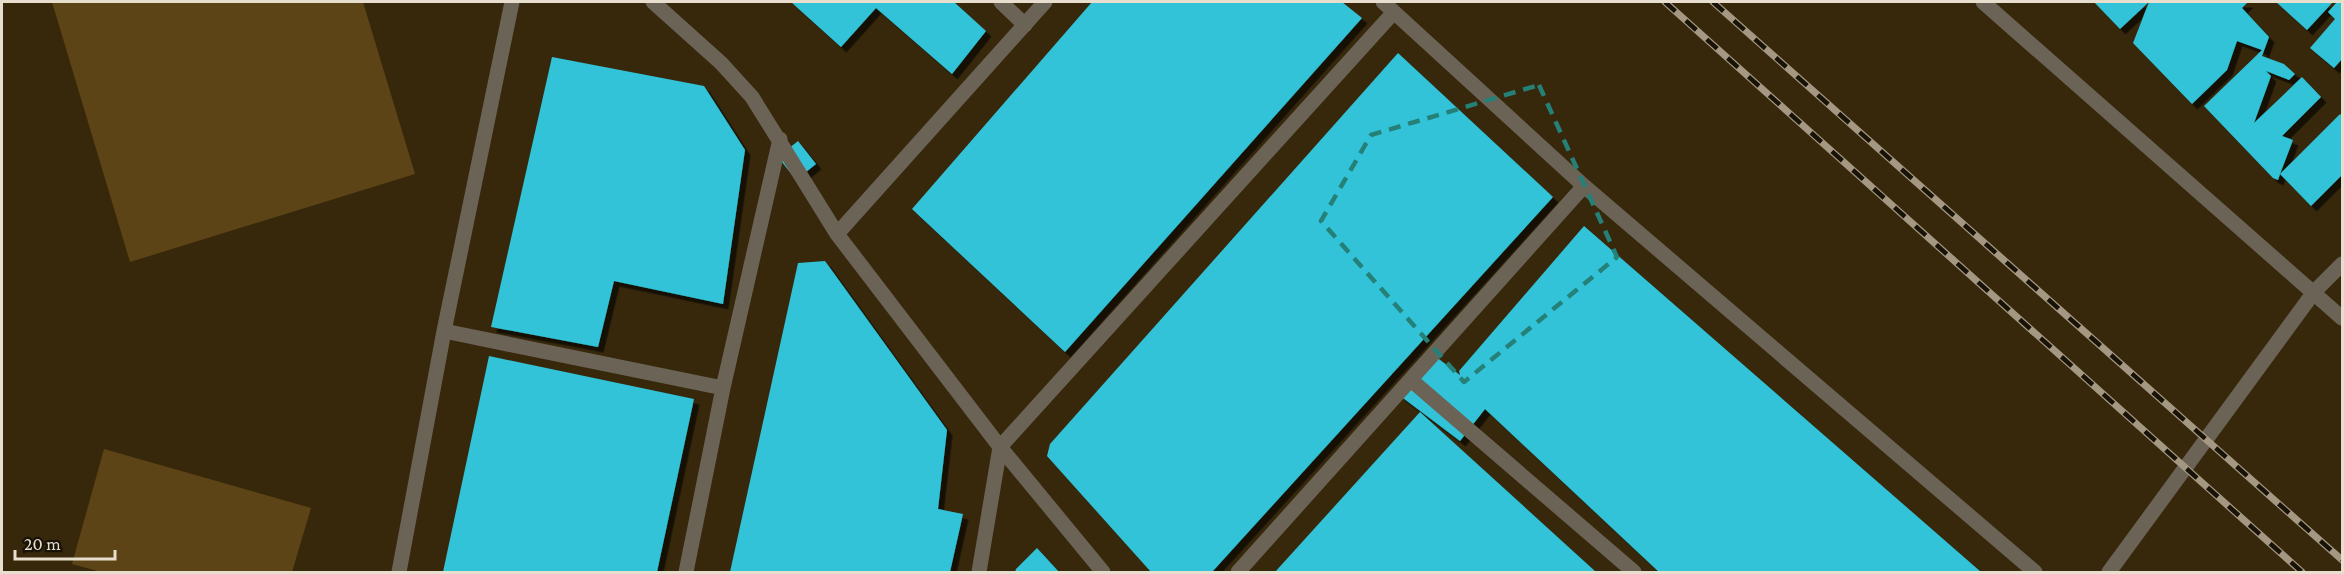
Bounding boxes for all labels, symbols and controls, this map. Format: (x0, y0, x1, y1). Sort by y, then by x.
scale bar (15, 523, 116, 561)
text: 20 m (24, 534, 61, 554)

